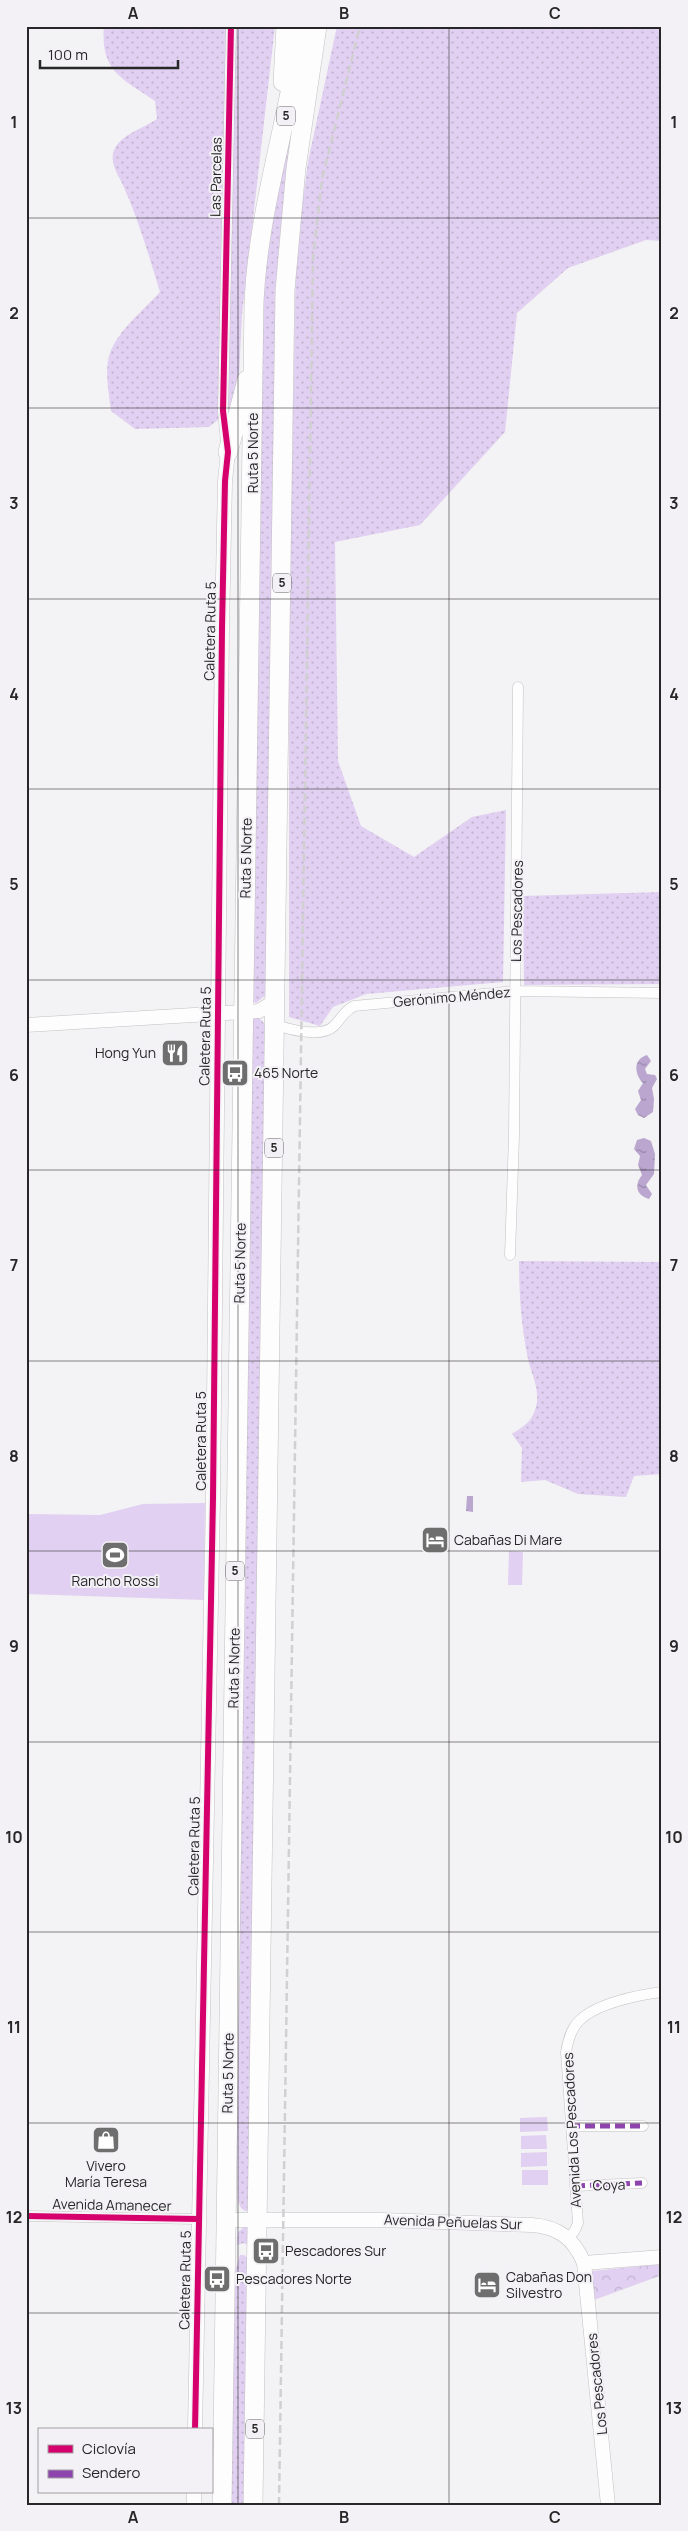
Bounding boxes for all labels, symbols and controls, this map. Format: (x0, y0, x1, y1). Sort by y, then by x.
text: A (128, 2, 139, 24)
text: B (339, 2, 349, 24)
text: C (549, 2, 561, 24)
scale bar (40, 38, 178, 70)
text: 100 m (48, 44, 88, 65)
road number: 5 (277, 106, 295, 125)
text: 1 (10, 111, 18, 133)
text: 1 (670, 111, 678, 133)
street label: Las Parcelas (205, 137, 226, 217)
text: 2 (9, 302, 19, 324)
text: 2 (669, 302, 679, 324)
street label: Ruta 5 Norte (243, 413, 262, 493)
text: 3 (9, 492, 19, 514)
text: 3 (669, 492, 679, 514)
road number: 5 (273, 574, 291, 592)
street label: Caletera Ruta 5 (199, 581, 220, 681)
text: 4 (9, 683, 19, 705)
text: 4 (669, 683, 679, 705)
street label: Ruta 5 Norte (235, 818, 256, 898)
street label: Los Pescadores (506, 860, 527, 962)
text: 5 (9, 873, 19, 895)
text: 5 (669, 873, 679, 895)
street label: Gerónimo Méndez (393, 982, 511, 1011)
street label: Caletera Ruta 5 (194, 986, 215, 1086)
restaurant icon: Hong Yun (160, 1038, 190, 1068)
place label: Hong Yun (95, 1043, 156, 1062)
bus stop icon: 465 Norte (220, 1058, 250, 1088)
place label: 465 Norte (254, 1063, 318, 1082)
text: 6 (9, 1064, 19, 1086)
text: 6 (669, 1064, 679, 1086)
road number: 5 (265, 1138, 283, 1158)
street label: Ruta 5 Norte (229, 1223, 250, 1303)
text: 7 (10, 1254, 18, 1276)
text: 7 (670, 1254, 678, 1276)
street label: Caletera Ruta 5 (191, 1391, 210, 1491)
text: 8 (9, 1445, 19, 1467)
text: 8 (669, 1445, 679, 1467)
hotel icon: Cabañas Di Mare (420, 1525, 450, 1555)
place label: Cabañas Di Mare (454, 1530, 562, 1549)
sports icon: Rancho Rossi (100, 1540, 130, 1570)
road number: 5 (226, 1562, 244, 1580)
place label: Rancho Rossi (71, 1571, 159, 1590)
street label: Ruta 5 Norte (223, 1628, 244, 1708)
text: 9 (9, 1635, 19, 1657)
text: 9 (669, 1635, 679, 1657)
street label: Caletera Ruta 5 (183, 1796, 204, 1896)
text: 10 (5, 1826, 23, 1848)
text: 10 (665, 1826, 683, 1848)
text: 11 (7, 2016, 21, 2038)
text: 11 (667, 2016, 681, 2038)
street label: Ruta 5 Norte (217, 2033, 238, 2113)
street label: Avenida Los Pescadores (558, 2052, 585, 2208)
shop icon: Vivero María Teresa (91, 2125, 121, 2155)
place label: Vivero María Teresa (65, 2156, 147, 2191)
street label: Coya (592, 2174, 626, 2195)
street label: Avenida Amanecer (52, 2194, 172, 2215)
text: 12 (6, 2206, 22, 2228)
text: 12 (666, 2206, 682, 2228)
street label: Avenida Peñuelas Sur (384, 2210, 522, 2233)
street label: Caletera Ruta 5 (174, 2230, 195, 2330)
bus stop icon: Pescadores Sur (251, 2236, 281, 2266)
place label: Pescadores Sur (285, 2241, 386, 2260)
bus stop icon: Pescadores Norte (202, 2264, 232, 2294)
place label: Cabañas Don Silvestro (506, 2267, 592, 2302)
place label: Pescadores Norte (236, 2269, 352, 2288)
hotel icon: Cabañas Don Silvestro (472, 2270, 502, 2300)
street label: Los Pescadores (582, 2332, 611, 2436)
text: 13 (6, 2397, 22, 2419)
text: 13 (666, 2397, 682, 2419)
road number: 5 (246, 2420, 264, 2438)
legend (38, 2428, 212, 2494)
text: Ciclovía (82, 2438, 136, 2459)
text: Sendero (82, 2462, 141, 2483)
text: A (128, 2506, 139, 2528)
text: B (339, 2506, 349, 2528)
text: C (549, 2506, 561, 2528)

